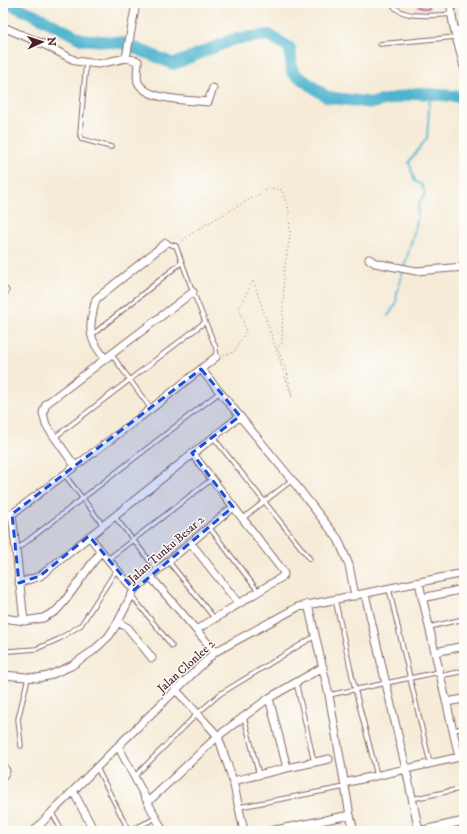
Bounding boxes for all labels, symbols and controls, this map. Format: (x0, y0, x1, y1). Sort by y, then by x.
north arrow (22, 22, 62, 62)
text: N (44, 37, 58, 46)
street label: Jalan Tunku Besar 2 (124, 512, 208, 587)
street label: Jalan Clonlee 2 (154, 636, 218, 697)

